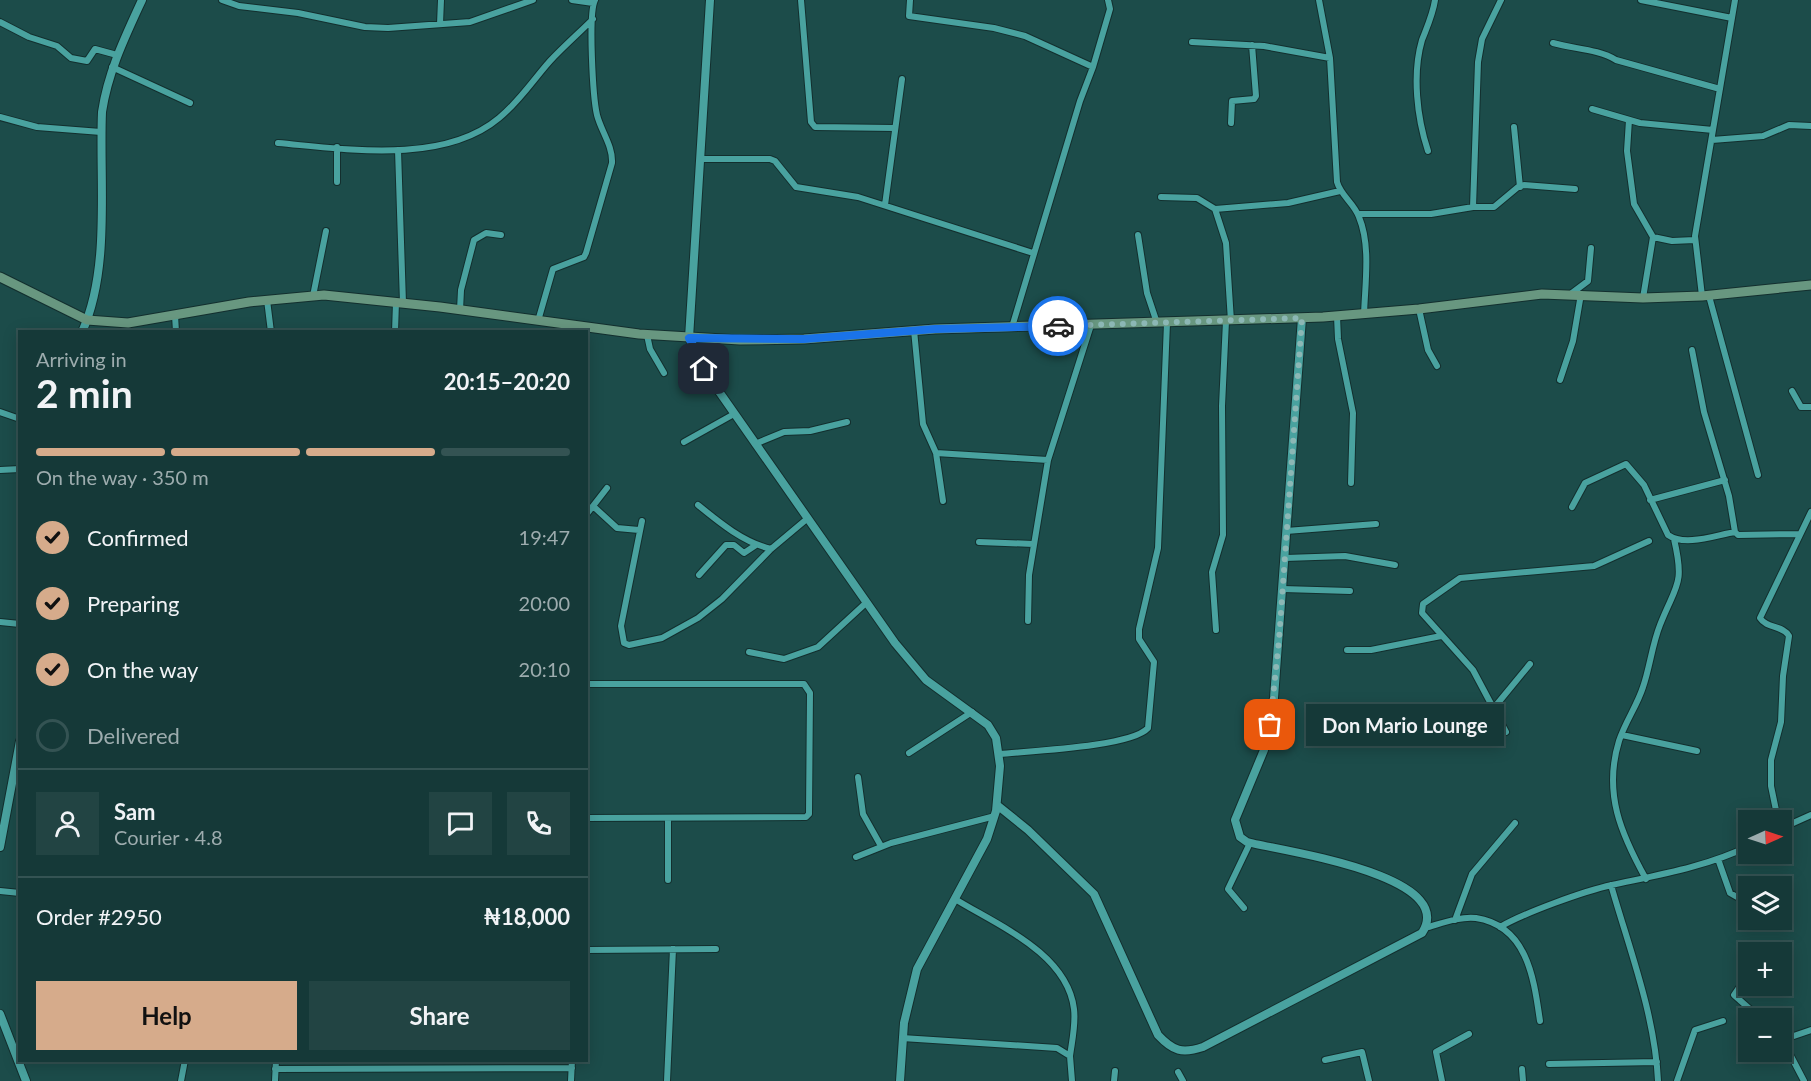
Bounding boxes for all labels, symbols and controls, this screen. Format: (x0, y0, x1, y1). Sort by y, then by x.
courier (1028, 296, 1088, 356)
icon: car (1042, 310, 1075, 343)
pin (678, 343, 729, 394)
text: Arriving in (36, 347, 127, 371)
icon: home (687, 352, 720, 385)
text: 20:15–20:20 (444, 368, 570, 395)
text: 2 min (36, 370, 133, 416)
text: On the way · 350 m (36, 465, 209, 489)
icon: check (36, 521, 69, 554)
text: Confirmed (87, 524, 189, 551)
text: 19:47 (519, 525, 570, 549)
icon: check (36, 587, 69, 620)
text: Preparing (87, 590, 179, 617)
text: 20:00 (519, 591, 570, 615)
icon: check (36, 653, 69, 686)
text: On the way (87, 656, 198, 683)
text: 20:10 (519, 657, 570, 681)
pin (1244, 699, 1295, 750)
callout: Don Mario Lounge (1306, 704, 1504, 746)
icon: bag (1253, 708, 1286, 741)
text: Don Mario Lounge (1322, 713, 1488, 737)
text: Delivered (87, 722, 180, 749)
button: person (36, 792, 99, 855)
button: chat (429, 792, 492, 855)
button: phone (507, 792, 570, 855)
text: Sam (114, 798, 156, 825)
north arrow (1738, 810, 1792, 864)
map controls (1738, 810, 1792, 1062)
text: Courier · 4.8 (114, 825, 223, 849)
button: layers (1738, 876, 1792, 930)
text: Order #2950 (36, 903, 162, 930)
text: ₦18,000 (483, 903, 570, 930)
button: + (1738, 942, 1792, 996)
button: Help (36, 981, 297, 1050)
button: Share (309, 981, 570, 1050)
button: − (1738, 1008, 1792, 1062)

